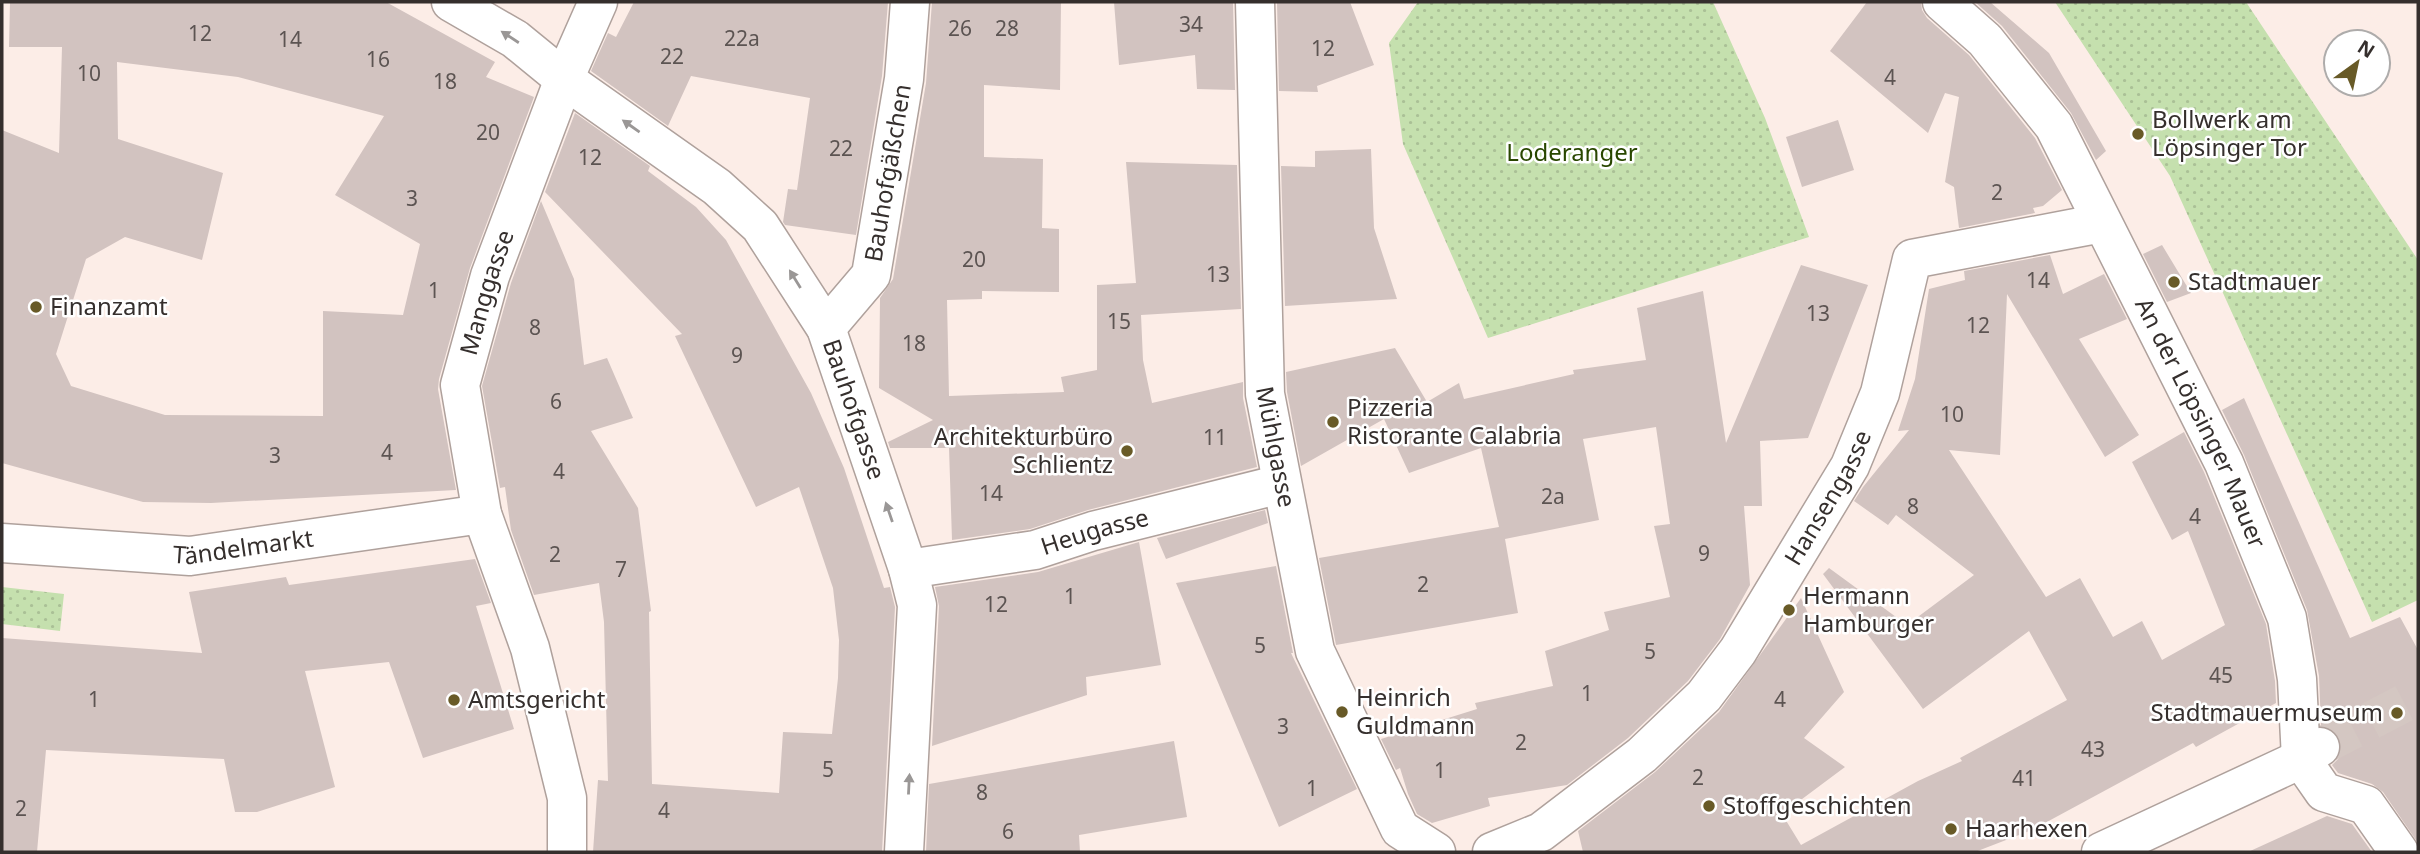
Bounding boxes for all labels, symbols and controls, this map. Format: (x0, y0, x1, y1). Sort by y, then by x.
house number: 34 (1179, 10, 1203, 38)
house number: 26 (948, 14, 972, 42)
house number: 28 (995, 14, 1019, 42)
house number: 12 (188, 19, 212, 47)
house number: 22a (724, 24, 760, 52)
house number: 14 (278, 25, 302, 53)
north arrow (2322, 28, 2392, 98)
one-way arrow (501, 30, 519, 44)
house number: 12 (1311, 34, 1335, 62)
text: N (2353, 34, 2380, 64)
house number: 22 (660, 42, 684, 70)
house number: 16 (366, 45, 390, 73)
house number: 10 (77, 59, 101, 87)
house number: 4 (1884, 63, 1896, 91)
house number: 18 (433, 67, 457, 95)
street label: Bauhofgäßchen (856, 81, 918, 264)
place label: Bollwerk am Löpsinger Tor (2152, 102, 2307, 163)
house number: 20 (476, 118, 500, 146)
one-way arrow (622, 119, 640, 133)
marker: Bollwerk am Löpsinger Tor (2130, 126, 2146, 142)
house number: 22 (829, 134, 853, 162)
park label: Loderanger (1506, 135, 1638, 168)
house number: 12 (578, 143, 602, 171)
house number: 2 (1991, 178, 2003, 206)
house number: 3 (406, 184, 418, 212)
street label: Manggasse (451, 225, 521, 359)
house number: 20 (962, 245, 986, 273)
house number: 13 (1206, 260, 1230, 288)
place label: Stadtmauer (2188, 264, 2321, 297)
house number: 14 (2026, 266, 2050, 294)
one-way arrow (789, 270, 802, 289)
marker: Stadtmauer (2166, 274, 2182, 290)
house number: 1 (428, 276, 440, 304)
place label: Finanzamt (50, 289, 168, 322)
street label: An der Löpsinger Mauer (2128, 292, 2275, 553)
marker: Finanzamt (28, 299, 44, 315)
house number: 13 (1806, 299, 1830, 327)
house number: 15 (1107, 307, 1131, 335)
house number: 12 (1966, 311, 1990, 339)
house number: 8 (529, 313, 541, 341)
house number: 18 (902, 329, 926, 357)
street label: Bauhofgasse (816, 334, 894, 484)
house number: 9 (731, 341, 743, 369)
street label: Mühlgasse (1249, 383, 1305, 510)
house number: 6 (550, 387, 562, 415)
place label: Pizzeria Ristorante Calabria (1347, 390, 1562, 451)
house number: 10 (1940, 400, 1964, 428)
marker: Pizzeria Ristorante Calabria (1325, 414, 1341, 430)
place label: Architekturbüro Schlientz (934, 419, 1113, 480)
house number: 11 (1203, 423, 1227, 451)
street label: Hansengasse (1776, 425, 1878, 571)
house number: 4 (381, 438, 393, 466)
house number: 3 (269, 441, 281, 469)
marker: Architekturbüro Schlientz (1119, 443, 1135, 459)
house number: 4 (553, 457, 565, 485)
house number: 14 (979, 479, 1003, 507)
house number: 2a (1541, 482, 1565, 510)
house number: 8 (1907, 492, 1919, 520)
street label: Heugasse (1036, 500, 1152, 562)
one-way arrow (883, 502, 894, 523)
house number: 4 (2189, 502, 2201, 530)
street label: Tändelmarkt (172, 520, 316, 572)
house number: 9 (1698, 539, 1710, 567)
house number: 2 (549, 540, 561, 568)
house number: 7 (615, 555, 627, 583)
house number: 2 (1417, 570, 1429, 598)
place label: Hermann Hamburger (1803, 578, 1934, 639)
house number: 1 (1064, 582, 1076, 610)
house number: 12 (984, 590, 1008, 618)
marker: Hermann Hamburger (1781, 602, 1797, 618)
house number: 5 (1254, 631, 1266, 659)
house number: 5 (1644, 637, 1656, 665)
house number: 45 (2209, 661, 2233, 689)
house number: 1 (1581, 679, 1593, 707)
place label: Heinrich Guldmann (1356, 680, 1475, 741)
place label: Amtsgericht (468, 682, 606, 715)
house number: 1 (88, 685, 100, 713)
house number: 4 (1774, 685, 1786, 713)
marker: Amtsgericht (446, 692, 462, 708)
place label: Stadtmauermuseum (2151, 695, 2383, 728)
marker: Heinrich Guldmann (1334, 704, 1350, 720)
marker: Stadtmauermuseum (2389, 705, 2405, 721)
house number: 3 (1277, 712, 1289, 740)
house number: 2 (1515, 728, 1527, 756)
house number: 43 (2081, 735, 2105, 763)
house number: 5 (822, 755, 834, 783)
house number: 1 (1434, 756, 1446, 784)
house number: 2 (1692, 763, 1704, 791)
house number: 41 (2012, 764, 2036, 792)
one-way arrow (903, 773, 914, 795)
house number: 1 (1306, 774, 1318, 802)
house number: 8 (976, 778, 988, 806)
place label: Stoffgeschichten (1723, 788, 1912, 821)
house number: 2 (15, 794, 27, 822)
house number: 4 (658, 796, 670, 824)
marker: Stoffgeschichten (1701, 798, 1717, 814)
place label: Haarhexen (1965, 811, 2088, 844)
house number: 6 (1002, 817, 1014, 845)
marker: Haarhexen (1943, 821, 1959, 837)

